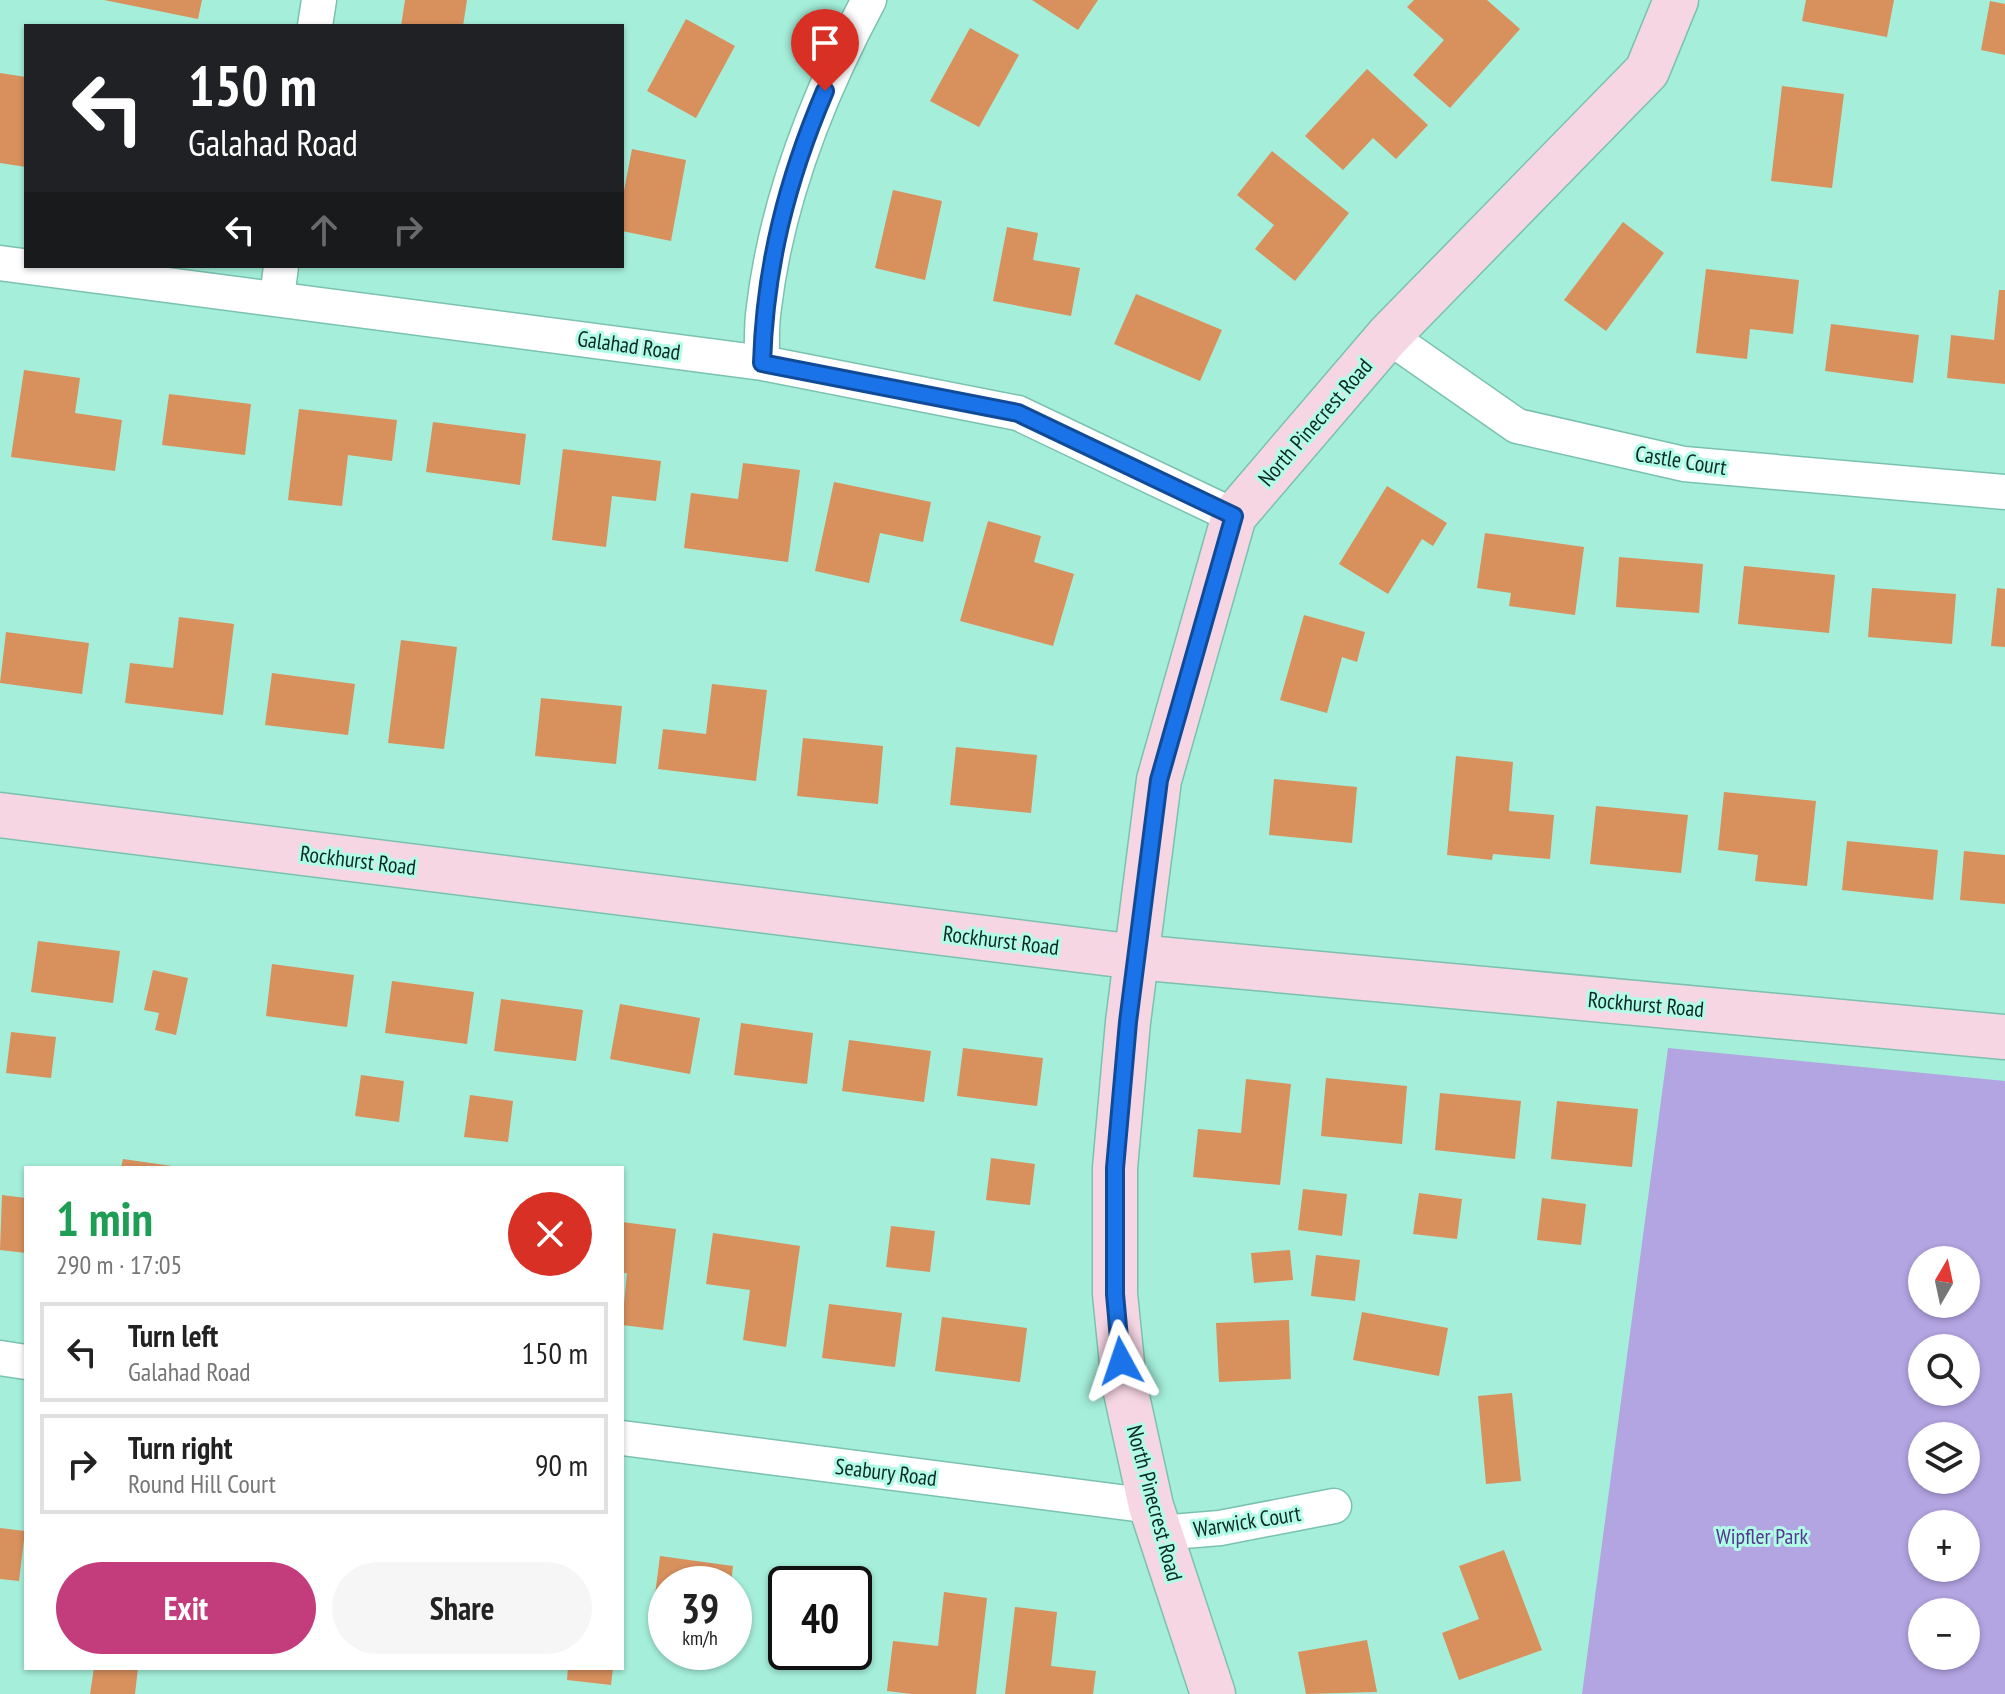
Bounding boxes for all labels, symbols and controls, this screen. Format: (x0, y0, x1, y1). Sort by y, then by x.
pin (791, 9, 859, 91)
icon: arrive (803, 21, 847, 65)
text: 150 m (188, 49, 317, 121)
icon: left (56, 56, 160, 160)
text: Galahad Road (188, 119, 358, 166)
icon: left (218, 208, 262, 252)
icon: ahead (302, 208, 346, 252)
icon: right (386, 208, 430, 252)
street label: Galahad Road (576, 324, 682, 366)
street label: North Pinecrest Road (1252, 352, 1378, 492)
street label: Castle Court (1633, 439, 1729, 481)
street label: Rockhurst Road (298, 839, 418, 881)
street label: Rockhurst Road (941, 919, 1061, 961)
street label: Rockhurst Road (1587, 985, 1705, 1023)
text: 1 min (56, 1187, 153, 1249)
button: close (508, 1192, 592, 1276)
north arrow (1908, 1246, 1980, 1318)
map controls (1908, 1246, 1980, 1670)
text: 290 m · 17:05 (56, 1248, 182, 1281)
text: Turn left (128, 1316, 218, 1355)
position arrow (1079, 1319, 1163, 1403)
icon: left (60, 1330, 104, 1374)
text: 150 m (522, 1333, 588, 1372)
button: search (1908, 1334, 1980, 1406)
text: Galahad Road (128, 1355, 251, 1388)
street label: North Pinecrest Road (1121, 1422, 1189, 1584)
button: layers (1908, 1422, 1980, 1494)
text: Turn right (128, 1428, 232, 1467)
icon: right (60, 1442, 104, 1486)
text: 90 m (535, 1445, 588, 1484)
street label: Seabury Road (834, 1452, 938, 1492)
text: Round Hill Court (128, 1467, 276, 1500)
street label: Warwick Court (1191, 1499, 1303, 1543)
button: + (1908, 1510, 1980, 1582)
park label: Wipfler Park (1716, 1522, 1808, 1550)
button: Exit (56, 1562, 316, 1654)
button: Share (332, 1562, 592, 1654)
speed limit sign: 40 (768, 1566, 872, 1670)
text: 39 (681, 1582, 719, 1634)
button: − (1908, 1598, 1980, 1670)
text: km/h (682, 1625, 718, 1651)

